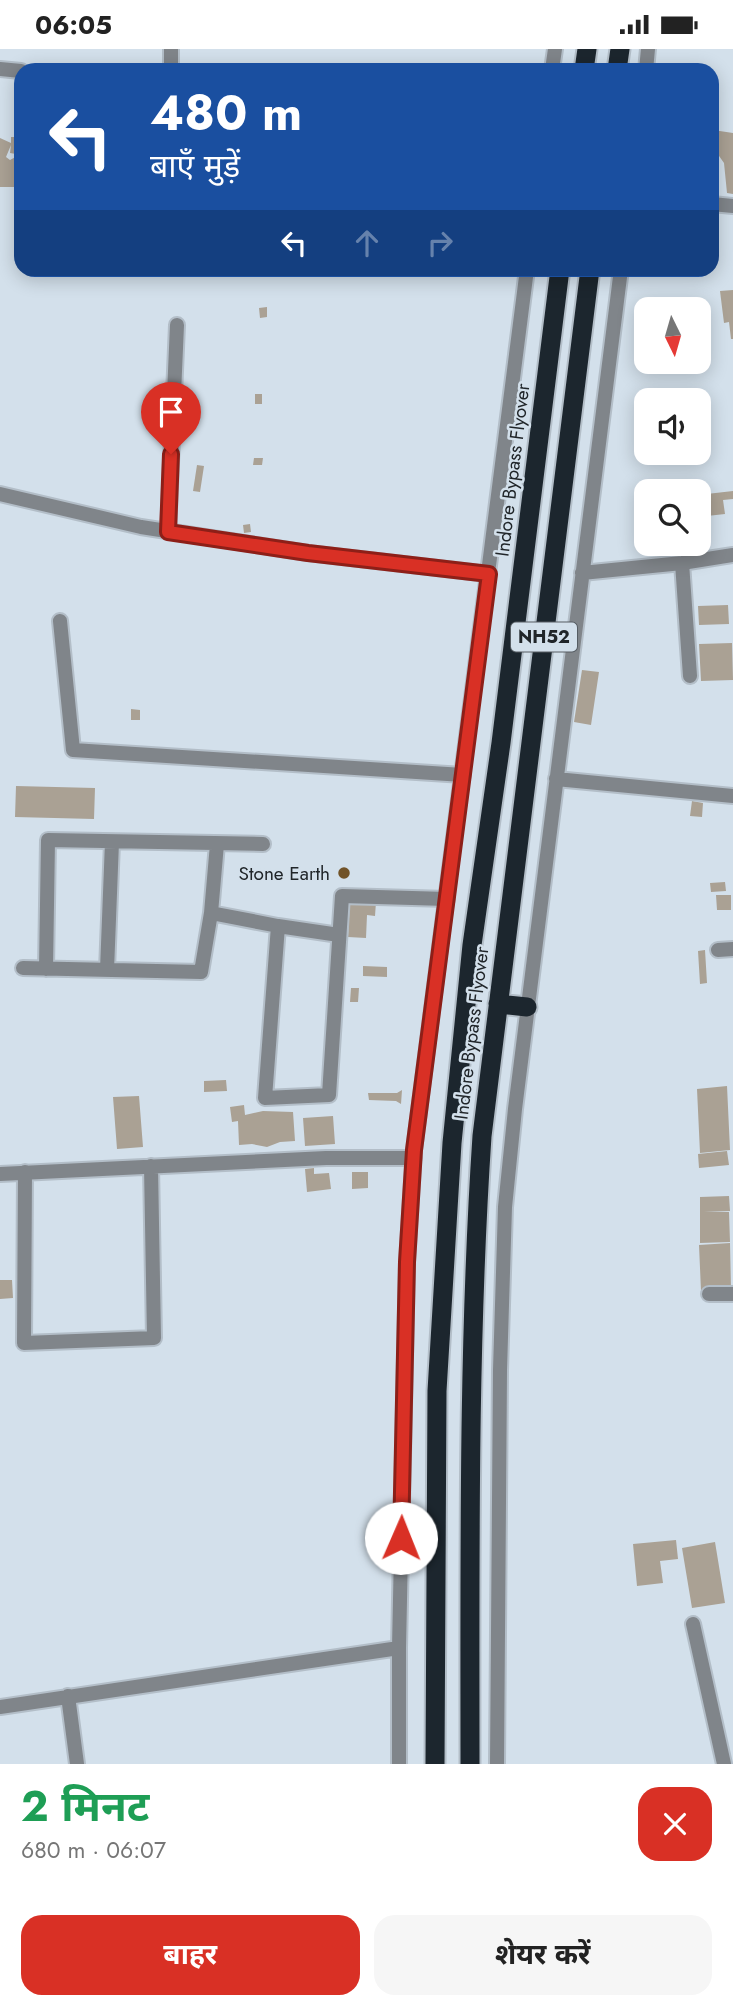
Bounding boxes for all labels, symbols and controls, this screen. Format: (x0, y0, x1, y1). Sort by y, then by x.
text: 06:05 (35, 6, 112, 44)
text: 480 m (150, 78, 302, 148)
icon: left (35, 91, 126, 182)
text: बाएँ मुड़ें (150, 143, 240, 189)
icon: left (275, 224, 313, 262)
icon: ahead (348, 224, 386, 262)
icon: right (421, 224, 459, 262)
north arrow (634, 297, 710, 375)
map controls (634, 297, 711, 556)
pin (141, 382, 201, 454)
street label: Indore Bypass Flyover (488, 382, 537, 558)
button: sound (634, 388, 711, 465)
icon: arrive (152, 393, 190, 431)
button: search (634, 479, 711, 556)
road number: NH52 (511, 623, 577, 651)
place label: Stone Earth (239, 860, 330, 887)
marker: Stone Earth (336, 865, 352, 881)
street label: Indore Bypass Flyover (447, 945, 496, 1121)
position arrow (364, 1501, 438, 1575)
text: 2 मिनट (21, 1776, 149, 1837)
button: close (638, 1787, 712, 1861)
text: 680 m · 06:07 (21, 1833, 166, 1867)
button: बाहर (21, 1915, 360, 1995)
button: शेयर करें (374, 1915, 712, 1995)

